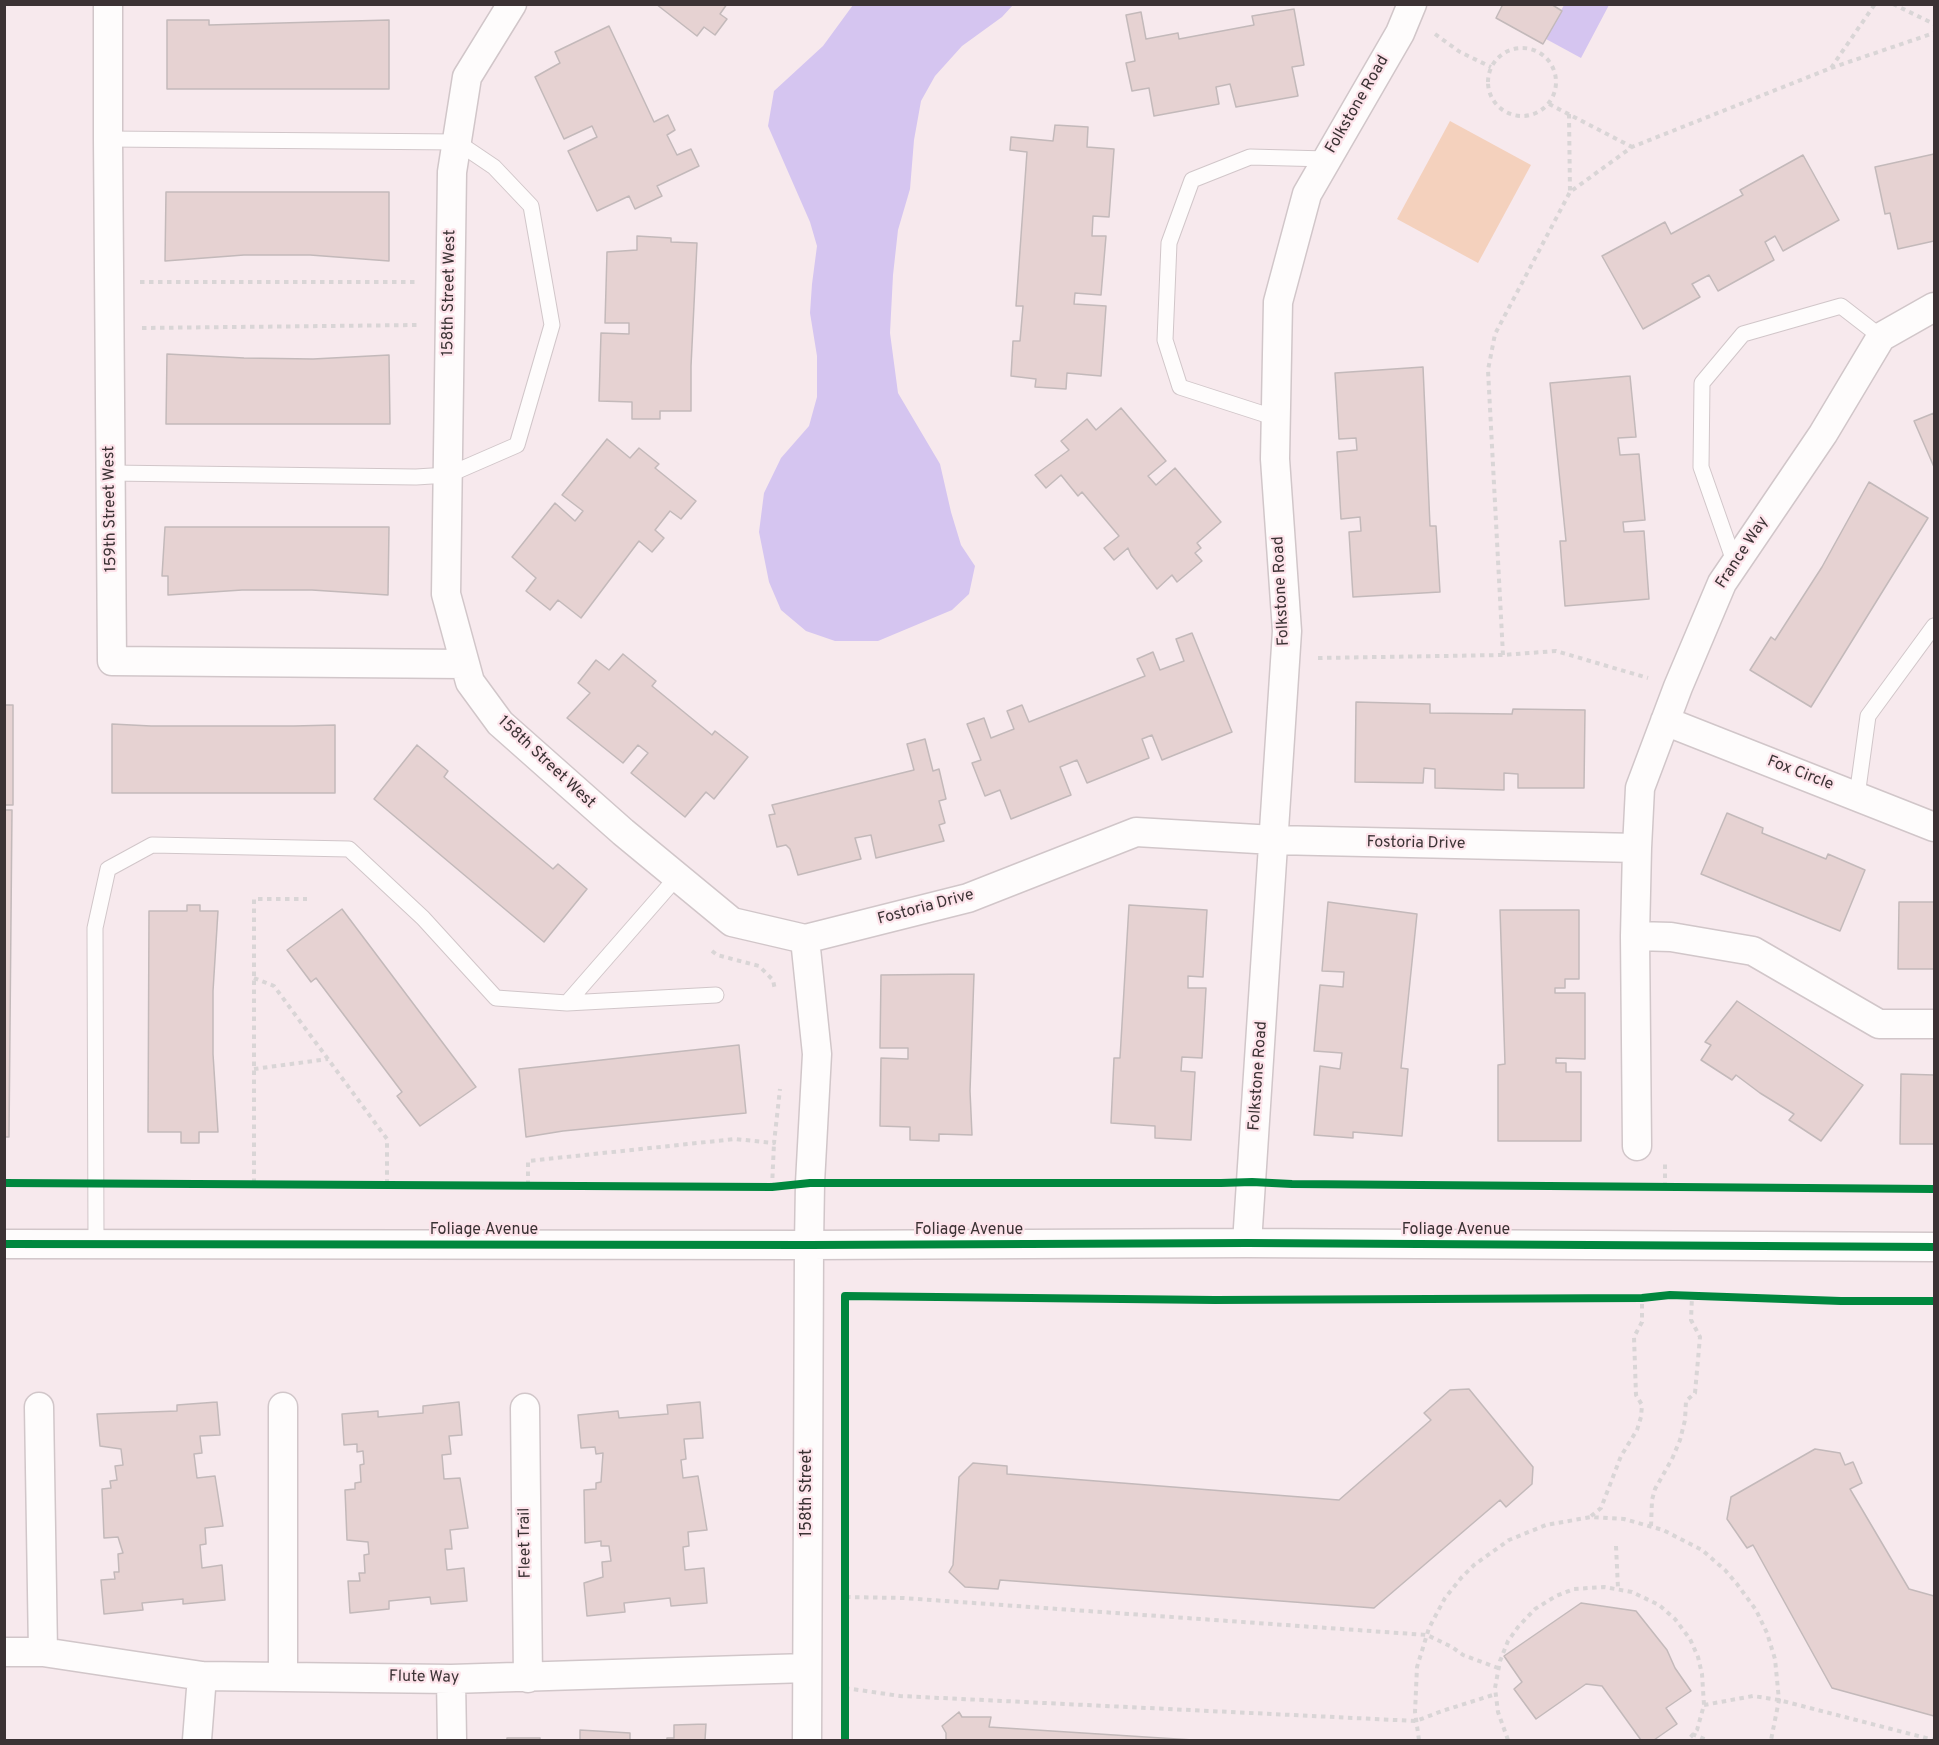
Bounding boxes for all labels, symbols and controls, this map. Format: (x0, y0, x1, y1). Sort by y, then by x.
street label: Folkstone Road (1322, 53, 1394, 157)
street label: 158th Street West (439, 230, 461, 356)
street label: 159th Street West (100, 446, 122, 572)
street label: France Way (1713, 513, 1773, 593)
street label: Folkstone Road (1270, 536, 1294, 646)
street label: 158th Street West (493, 713, 599, 813)
street label: Fox Circle (1764, 753, 1836, 795)
street label: Fostoria Drive (1366, 834, 1466, 854)
street label: Fostoria Drive (876, 886, 976, 930)
street label: Folkstone Road (1246, 1021, 1272, 1131)
street label: Foliage Avenue (430, 1221, 538, 1241)
street label: Foliage Avenue (915, 1221, 1023, 1241)
street label: Foliage Avenue (1402, 1221, 1510, 1241)
street label: 158th Street (798, 1449, 818, 1537)
street label: Fleet Trail (516, 1507, 536, 1579)
street label: Flute Way (389, 1668, 459, 1688)

